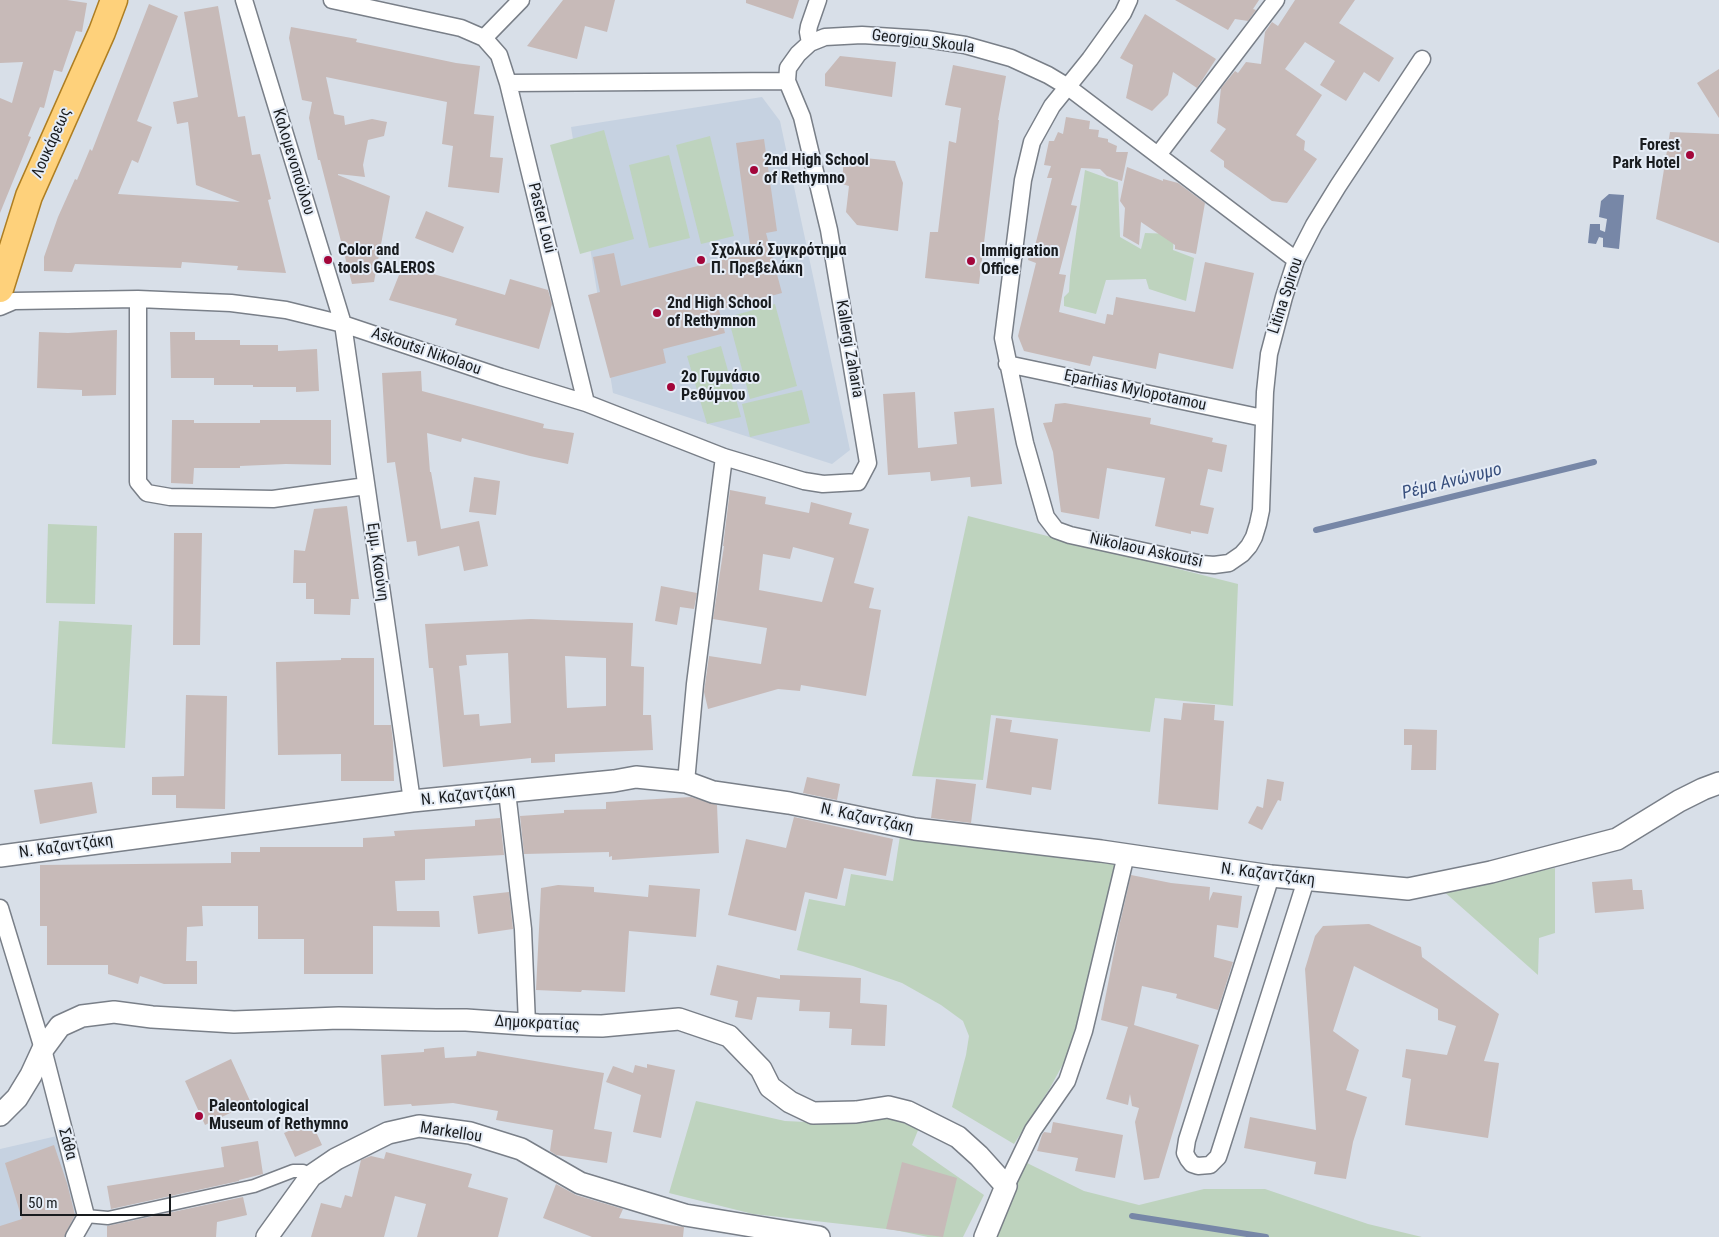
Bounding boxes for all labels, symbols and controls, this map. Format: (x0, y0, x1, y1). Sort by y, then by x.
street label: Georgiou Skoula (871, 26, 975, 58)
street label: Λουκάρεως (28, 105, 76, 181)
street label: Καλομενοπούλου (268, 106, 318, 218)
place label: Forest Park Hotel (1612, 136, 1680, 174)
marker: Forest Park Hotel (1684, 149, 1696, 161)
place label: 2nd High School of Rethymno (764, 151, 869, 189)
marker: 2nd High School of Rethymno (748, 164, 760, 176)
street label: Paster Loui (523, 181, 559, 255)
place label: Color and tools GALEROS (338, 241, 435, 279)
place label: Σχολικό Συγκρότημα Π. Πρεβελάκη (711, 241, 846, 279)
place label: Immigration Office (981, 242, 1059, 280)
marker: Color and tools GALEROS (322, 254, 334, 266)
marker: Σχολικό Συγκρότημα Π. Πρεβελάκη (695, 254, 707, 266)
marker: Immigration Office (965, 255, 977, 267)
street label: Litina Spirou (1265, 255, 1307, 337)
place label: 2nd High School of Rethymnon (667, 294, 772, 332)
street label: Kallergi Zaharia (831, 299, 867, 399)
marker: 2nd High School of Rethymnon (651, 307, 663, 319)
street label: Askoutsi Nikolaou (369, 324, 483, 380)
street label: Eparhias Mylopotamou (1062, 367, 1208, 415)
place label: 2ο Γυμνάσιο Ρεθύμνου (681, 368, 760, 406)
marker: 2ο Γυμνάσιο Ρεθύμνου (665, 381, 677, 393)
water label: Ρέμα Ανώνυμο (1400, 459, 1504, 505)
street label: Εμμ. Καούνη (362, 522, 392, 602)
street label: Nikolaou Askoutsi (1088, 530, 1204, 572)
street label: Ν. Καζαντζάκη (420, 782, 516, 810)
street label: Ν. Καζαντζάκη (819, 800, 915, 838)
street label: Ν. Καζαντζάκη (18, 831, 114, 863)
street label: Ν. Καζαντζάκη (1220, 860, 1316, 890)
street label: Δημοκρατίας (494, 1012, 580, 1036)
place label: Paleontological Museum of Rethymno (209, 1097, 348, 1135)
marker: Paleontological Museum of Rethymno (193, 1110, 205, 1122)
street label: Markellou (419, 1119, 483, 1147)
street label: Σάθα (54, 1126, 80, 1162)
scale bar (22, 1184, 174, 1216)
text: 50 m (28, 1194, 58, 1212)

